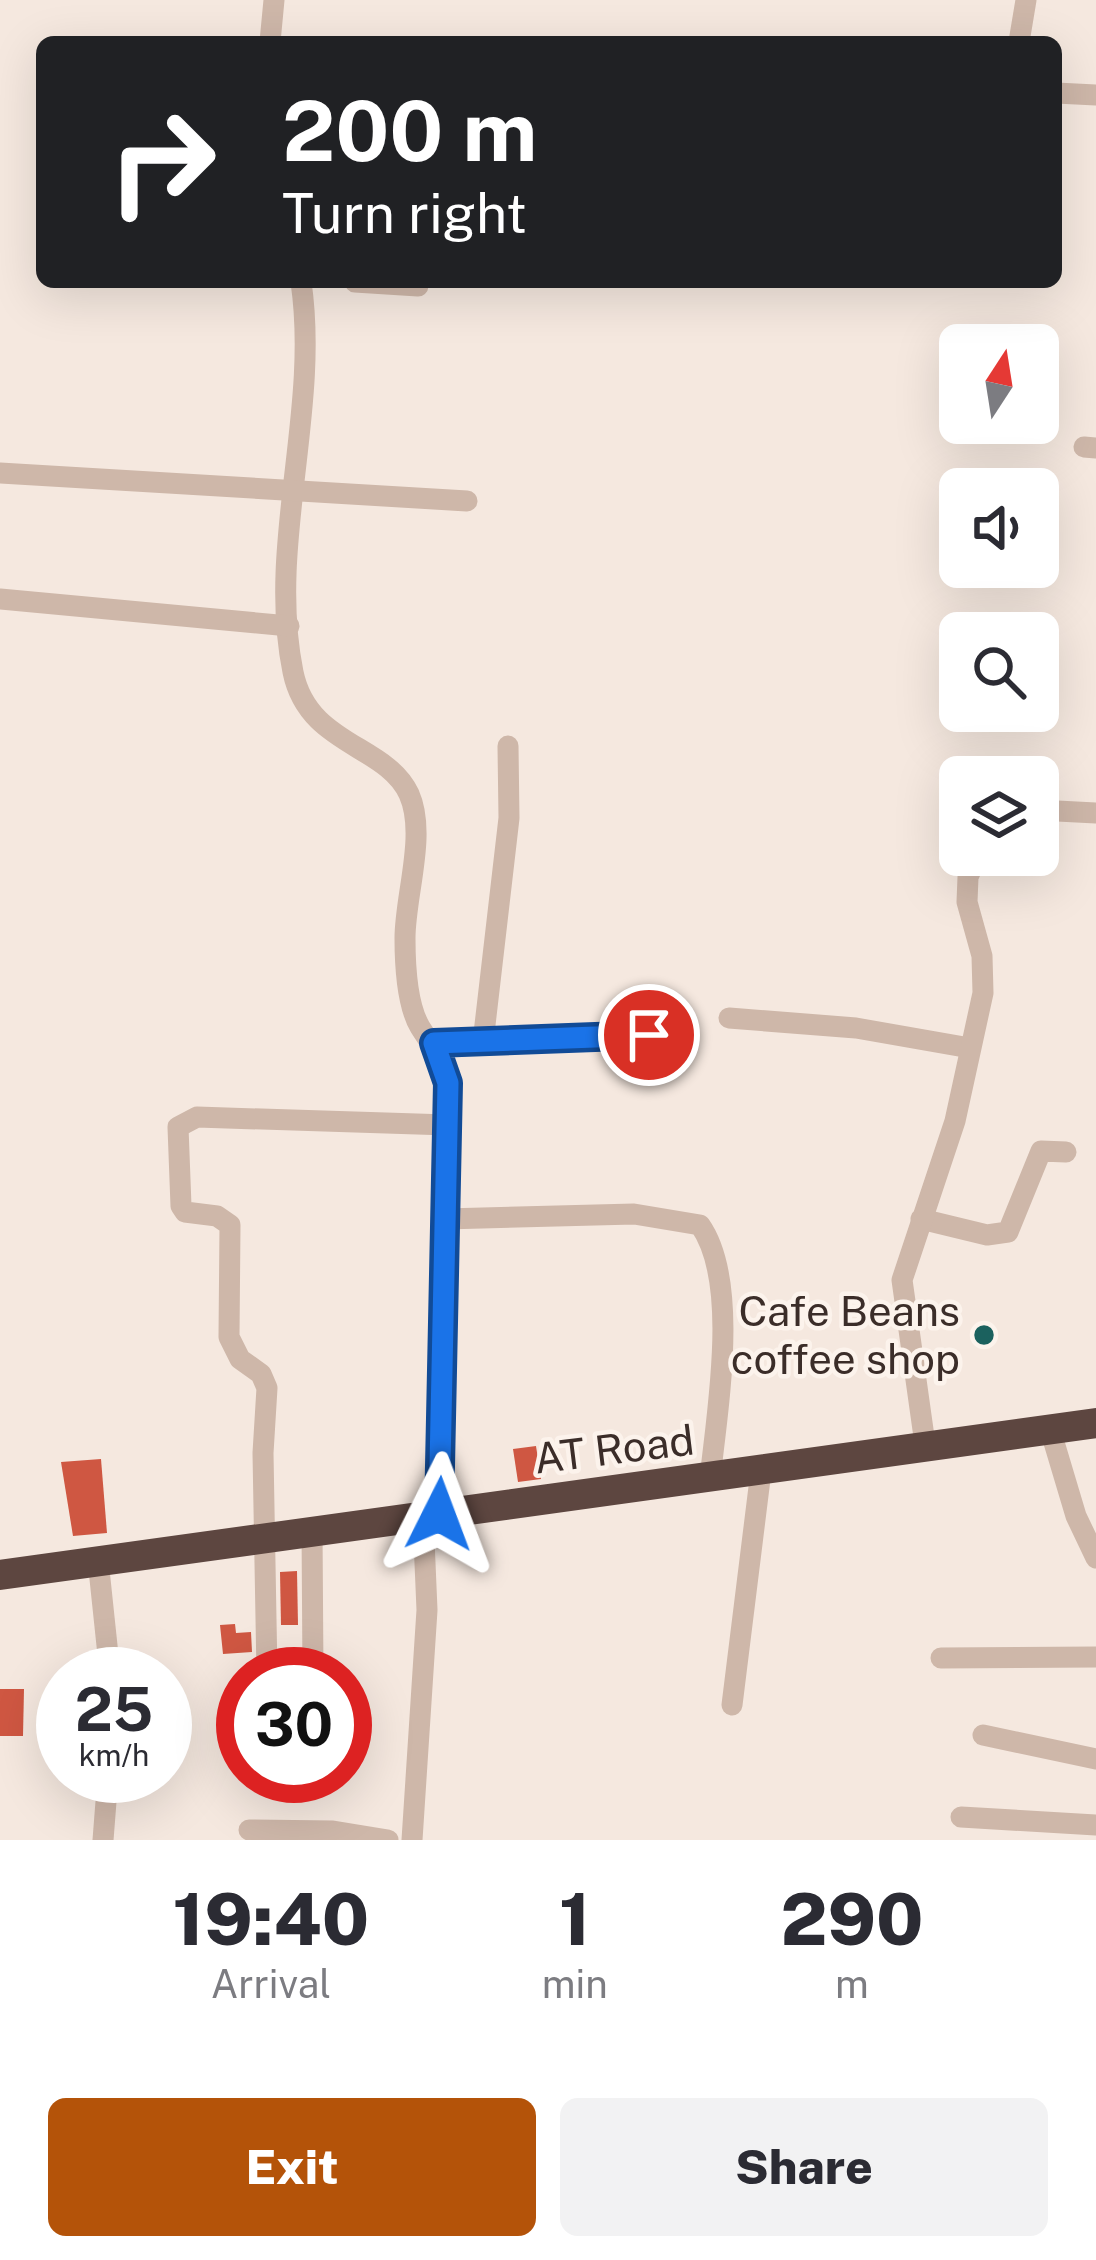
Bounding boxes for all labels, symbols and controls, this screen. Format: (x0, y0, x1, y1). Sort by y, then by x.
text: 200 m (282, 81, 538, 180)
icon: right (84, 84, 240, 240)
text: Turn right (282, 182, 527, 245)
north arrow (939, 324, 1059, 444)
map controls (939, 324, 1059, 876)
button: sound (939, 468, 1059, 588)
button: search (939, 612, 1059, 732)
button: layers (939, 756, 1059, 876)
pin (598, 984, 700, 1086)
icon: arrive (616, 1002, 682, 1068)
place label: Cafe Beans coffee shop (731, 1286, 960, 1383)
marker: Cafe Beans coffee shop (971, 1322, 997, 1348)
street label: AT Road (531, 1414, 697, 1483)
position arrow (376, 1451, 502, 1577)
speed limit sign: 30 (216, 1647, 372, 1803)
text: 25 (75, 1674, 153, 1745)
text: km/h (79, 1737, 149, 1773)
text: 19:40 (173, 1877, 369, 1961)
text: 1 (559, 1877, 591, 1961)
text: 290 (780, 1877, 923, 1961)
text: Arrival (211, 1961, 331, 2007)
text: min (542, 1961, 608, 2007)
text: m (835, 1961, 869, 2007)
button: Exit (48, 2098, 536, 2236)
button: Share (560, 2098, 1048, 2236)

